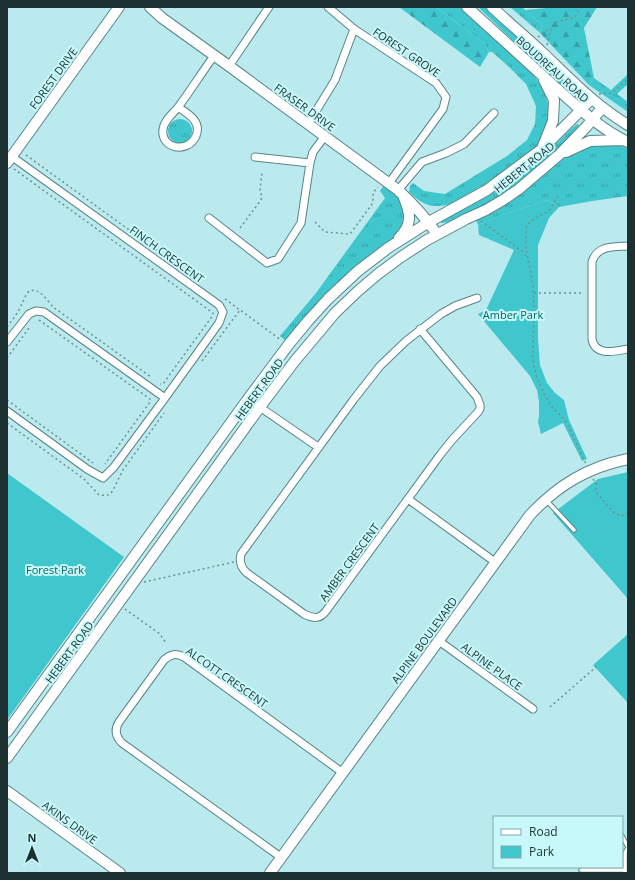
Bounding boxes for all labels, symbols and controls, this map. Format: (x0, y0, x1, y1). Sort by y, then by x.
street label: FOREST GROVE (370, 24, 444, 80)
street label: BOUDREAU ROAD (514, 32, 592, 106)
street label: FOREST DRIVE (26, 44, 80, 112)
street label: FRASER DRIVE (272, 80, 338, 134)
street label: HEBERT ROAD (491, 138, 557, 196)
street label: FINCH CRESCENT (127, 222, 207, 286)
park label: Amber Park (483, 307, 543, 322)
street label: HEBERT ROAD (231, 355, 287, 423)
street label: AMBER CRESCENT (316, 520, 382, 604)
park label: Forest Park (26, 562, 84, 577)
street label: ALPINE BOULEVARD (388, 594, 460, 686)
street label: HEBERT ROAD (41, 618, 97, 686)
street label: ALPINE PLACE (458, 639, 526, 693)
street label: ALCOTT CRESCENT (183, 643, 271, 711)
street label: AKINS DRIVE (40, 797, 100, 847)
legend (493, 816, 623, 868)
text: Road (529, 823, 558, 840)
north arrow (12, 828, 52, 868)
text: N (28, 830, 36, 845)
text: Park (529, 843, 555, 860)

